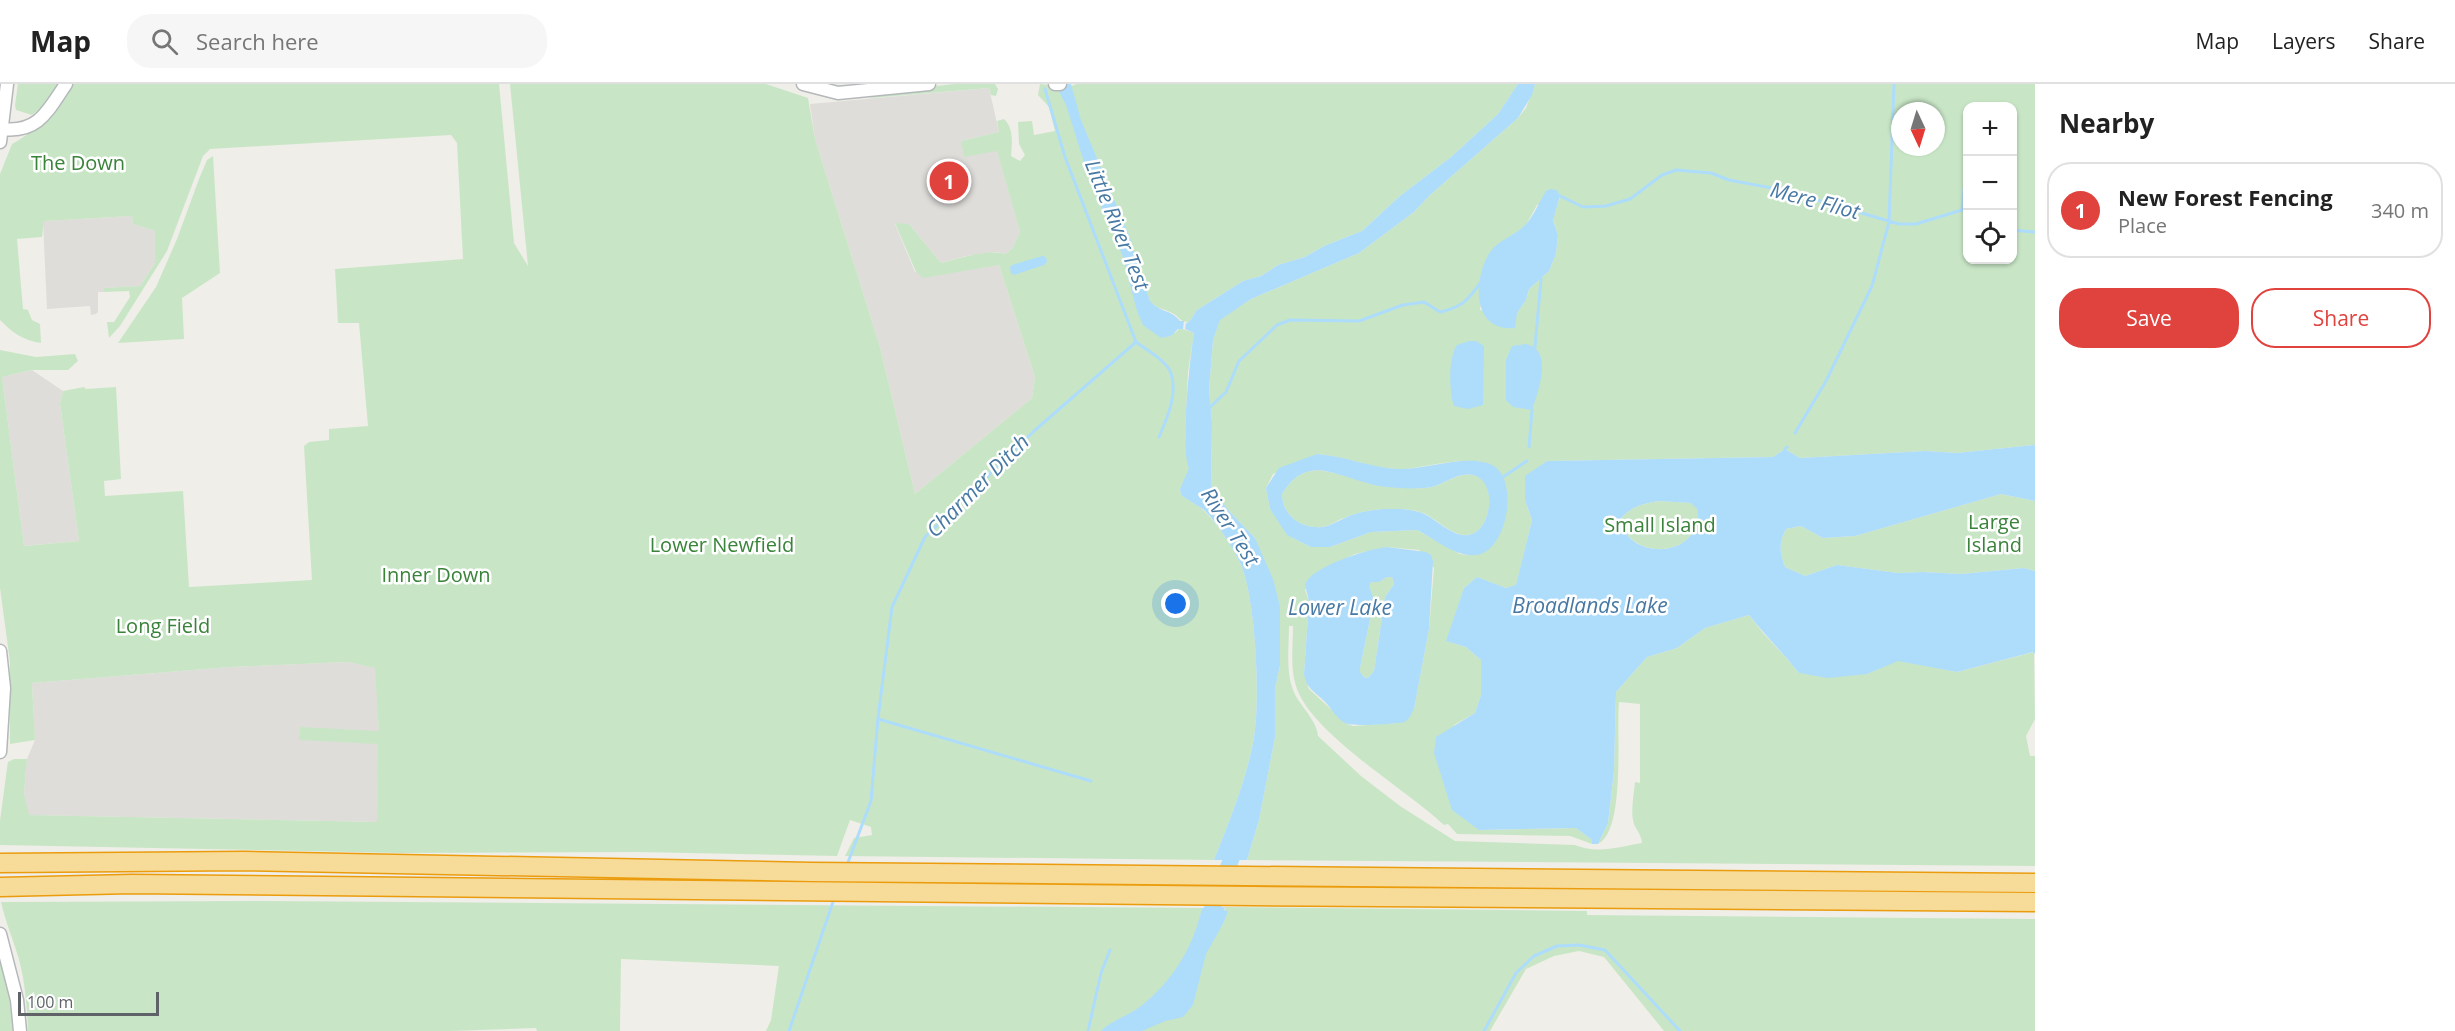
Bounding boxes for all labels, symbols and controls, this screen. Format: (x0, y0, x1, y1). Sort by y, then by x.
search box (127, 14, 547, 68)
text: Map (30, 22, 91, 60)
icon: search (148, 25, 181, 58)
text: Search here (196, 26, 319, 56)
text: Map (2196, 27, 2239, 55)
text: Layers (2272, 27, 2336, 55)
text: Share (2369, 27, 2425, 55)
north arrow (1891, 102, 1945, 156)
map controls (1963, 102, 2017, 264)
button: + (1963, 102, 2017, 156)
text: Nearby (2059, 105, 2154, 141)
park label: The Down (31, 149, 125, 176)
water label: Little River Test (1079, 155, 1157, 295)
button: − (1963, 156, 2017, 210)
pin: 1 (930, 158, 968, 204)
water label: Mere Fliot (1767, 175, 1864, 226)
text: New Forest Fencing (2118, 182, 2333, 212)
text: 1 (2075, 197, 2086, 224)
text: 340 m (2371, 197, 2429, 224)
button: locate (1963, 210, 2017, 264)
text: Place (2118, 212, 2167, 239)
button: Save (2059, 288, 2239, 348)
button: Share (2251, 288, 2431, 348)
water label: Charmer Ditch (920, 428, 1035, 543)
water label: River Test (1195, 482, 1267, 572)
park label: Large Island (1966, 508, 2022, 558)
park label: Small Island (1604, 511, 1716, 538)
park label: Lower Newfield (650, 531, 794, 558)
park label: Inner Down (381, 561, 491, 588)
your location (1161, 589, 1190, 618)
water label: Broadlands Lake (1512, 591, 1668, 619)
water label: Lower Lake (1288, 593, 1392, 621)
park label: Long Field (116, 612, 210, 639)
scale bar (18, 989, 159, 1016)
text: 100 m (27, 991, 73, 1013)

